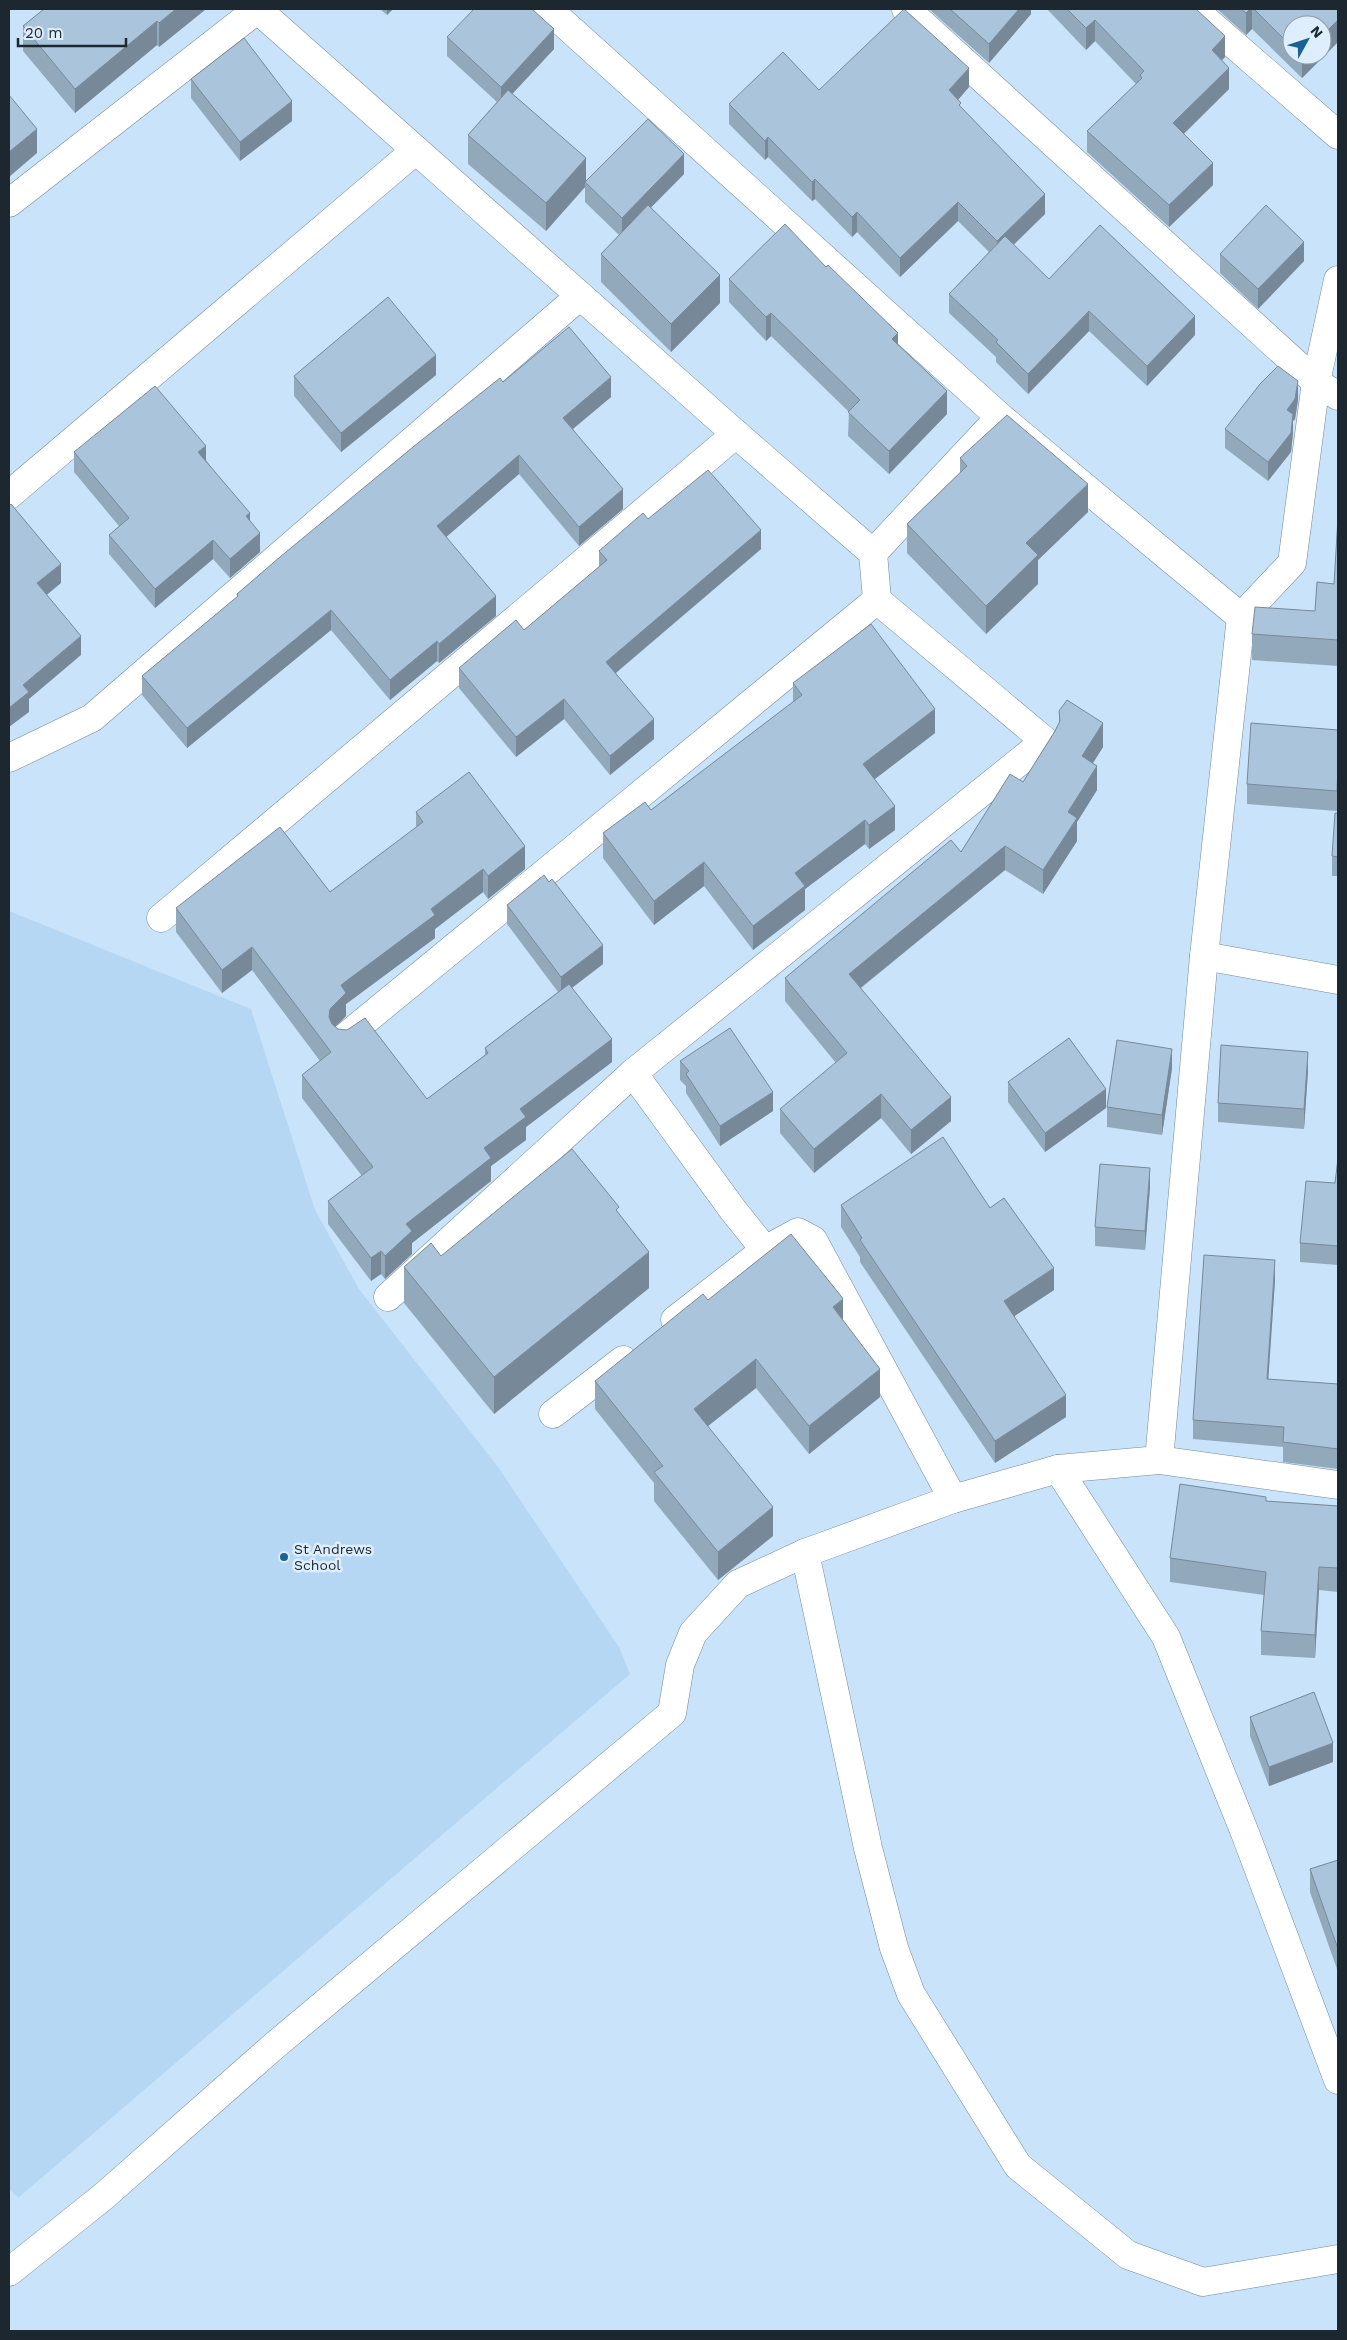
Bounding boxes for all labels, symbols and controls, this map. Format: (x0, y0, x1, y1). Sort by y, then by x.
scale bar (18, 15, 125, 47)
north arrow (1282, 15, 1332, 65)
text: N (1307, 23, 1326, 41)
text: 20 m (25, 24, 63, 42)
place label: St Andrews School (294, 1541, 372, 1573)
marker: St Andrews School (278, 1551, 290, 1563)

